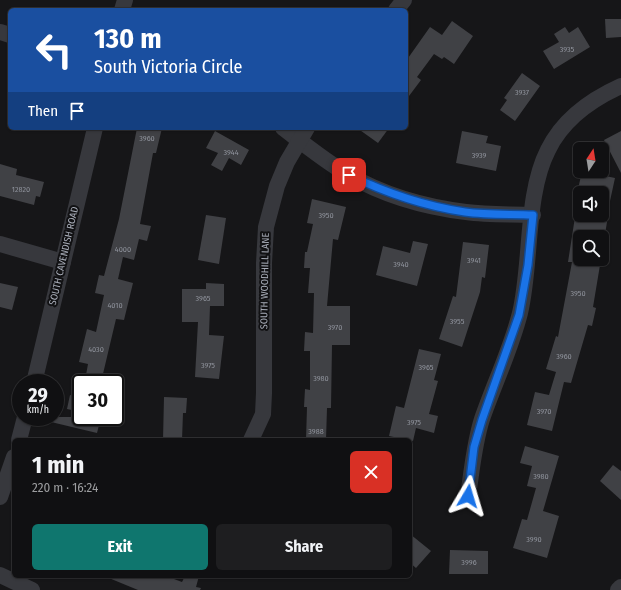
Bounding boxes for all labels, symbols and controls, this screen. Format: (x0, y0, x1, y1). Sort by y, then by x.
text: 130 m (94, 22, 162, 55)
icon: left (28, 24, 80, 76)
house number: 3935 (560, 45, 575, 54)
text: South Victoria Circle (94, 56, 242, 78)
house number: 3937 (515, 88, 530, 97)
icon: arrive (66, 100, 88, 122)
text: Then (28, 102, 58, 120)
house number: 3960 (139, 134, 155, 143)
north arrow (573, 142, 609, 178)
map controls (573, 142, 609, 266)
house number: 3944 (223, 148, 239, 157)
house number: 3939 (472, 151, 486, 160)
pin (332, 158, 366, 192)
icon: arrive (338, 164, 360, 186)
house number: 12820 (12, 185, 30, 194)
button: sound (573, 186, 609, 222)
street label: SOUTH CAVENDISH ROAD (47, 205, 81, 306)
house number: 3950 (318, 211, 334, 220)
button: search (573, 230, 609, 266)
street label: SOUTH WOODHILL LANE (258, 232, 272, 329)
house number: 4000 (115, 245, 131, 254)
house number: 3941 (467, 256, 481, 265)
house number: 3940 (393, 260, 409, 269)
house number: 3950 (570, 289, 586, 298)
house number: 3965 (195, 294, 211, 303)
house number: 4010 (107, 301, 123, 310)
house number: 3955 (450, 317, 465, 326)
house number: 3970 (328, 323, 342, 332)
house number: 4030 (88, 345, 104, 354)
house number: 3960 (556, 352, 572, 361)
house number: 3975 (201, 361, 215, 370)
house number: 3965 (418, 363, 434, 372)
speed limit sign: 30 (72, 374, 124, 426)
house number: 3980 (313, 374, 329, 383)
text: 29 (28, 383, 48, 407)
text: km/h (27, 404, 49, 416)
house number: 3970 (537, 407, 551, 416)
house number: 3975 (407, 418, 421, 427)
house number: 3988 (308, 427, 324, 436)
text: 1 min (32, 451, 84, 479)
button: close (350, 451, 392, 493)
house number: 3980 (533, 472, 549, 481)
position arrow (447, 475, 489, 517)
text: 220 m · 16:24 (32, 480, 98, 495)
button: Exit (32, 524, 208, 570)
button: Share (216, 524, 392, 570)
house number: 3990 (526, 535, 542, 544)
house number: 3996 (461, 558, 477, 567)

